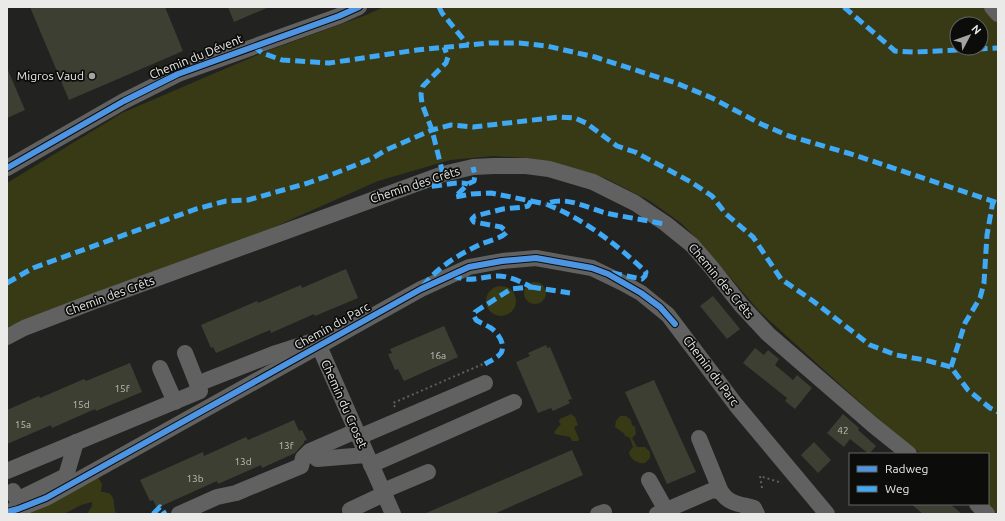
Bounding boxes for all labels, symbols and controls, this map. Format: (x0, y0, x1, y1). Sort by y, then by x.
north arrow (949, 16, 989, 56)
text: N (969, 22, 984, 36)
street label: Chemin du Dévent (147, 32, 245, 81)
place label: Migros Vaud (17, 69, 84, 82)
marker: Migros Vaud (87, 71, 97, 81)
street label: Chemin des Crêts (368, 164, 461, 205)
street label: Chemin des Crêts (686, 241, 756, 321)
street label: Chemin des Crêts (64, 273, 156, 318)
street label: Chemin du Parc (292, 299, 372, 352)
street label: Chemin du Parc (681, 333, 742, 408)
house number: 16a (430, 350, 446, 361)
street label: Chemin du Croset (319, 357, 370, 450)
house number: 15f (114, 383, 130, 394)
house number: 15d (72, 399, 90, 410)
house number: 15a (15, 419, 31, 430)
house number: 42 (837, 425, 849, 436)
house number: 13f (278, 440, 294, 451)
legend (849, 453, 989, 505)
house number: 13d (234, 456, 252, 467)
text: Radweg (885, 462, 928, 475)
house number: 13b (186, 473, 204, 484)
text: Weg (885, 482, 909, 495)

